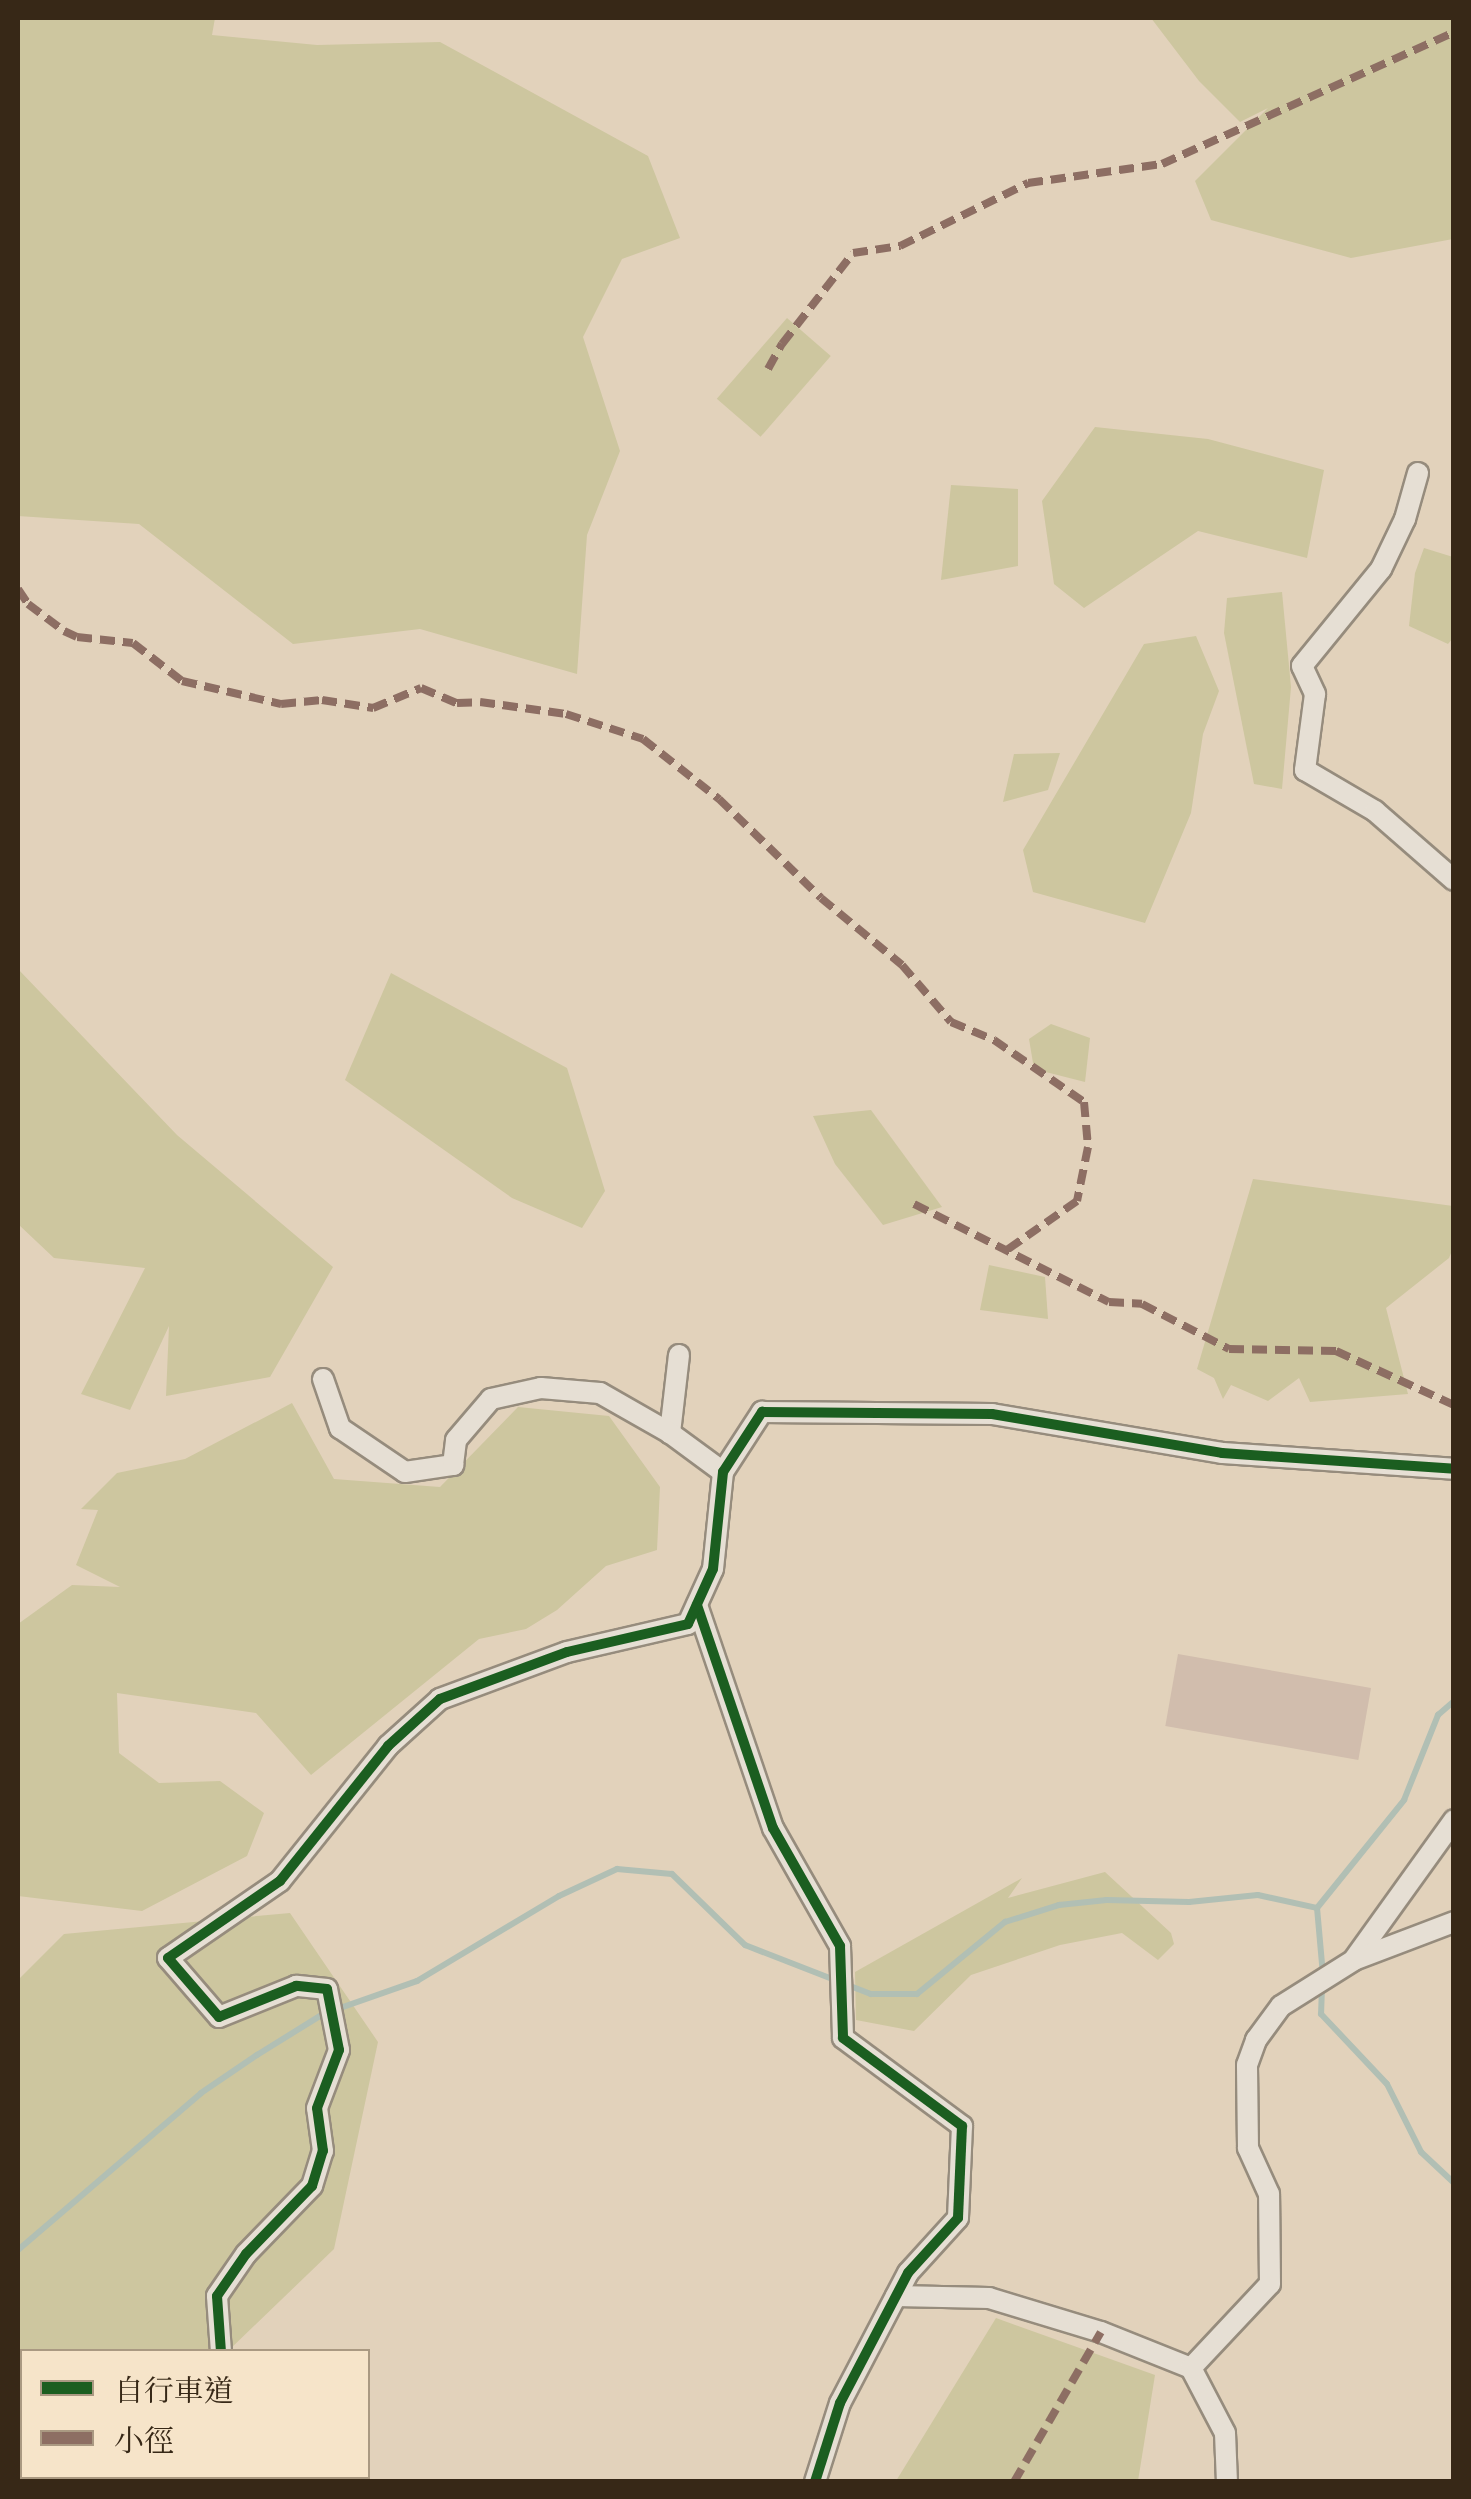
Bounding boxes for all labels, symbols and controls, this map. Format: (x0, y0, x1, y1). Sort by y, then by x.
legend (20, 2349, 370, 2479)
text: 自行車道 (114, 2373, 234, 2409)
text: 小徑 (114, 2423, 174, 2459)

